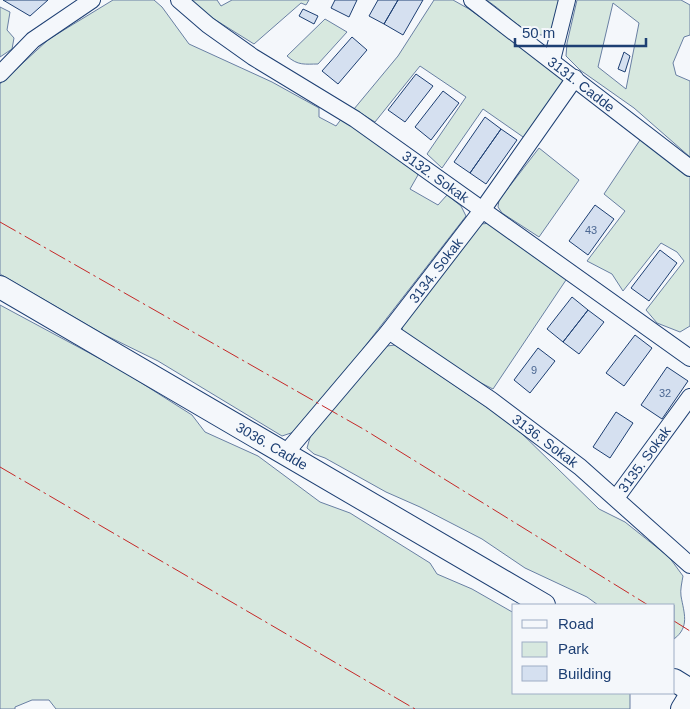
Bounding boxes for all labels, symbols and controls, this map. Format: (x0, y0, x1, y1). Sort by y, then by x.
scale bar (515, 15, 646, 47)
text: 50 m (522, 24, 555, 41)
street label: 3131. Cadde (545, 53, 618, 115)
street label: 3132. Sokak (399, 147, 473, 206)
house number: 43 (585, 224, 597, 236)
street label: 3134. Sokak (406, 234, 466, 306)
house number: 9 (531, 364, 537, 376)
house number: 32 (659, 387, 671, 399)
street label: 3136. Sokak (509, 411, 582, 471)
street label: 3036. Cadde (233, 419, 311, 473)
street label: 3135. Sokak (615, 422, 674, 495)
legend (512, 604, 675, 694)
text: Road (558, 615, 594, 632)
text: Park (558, 640, 589, 657)
text: Building (558, 665, 611, 682)

